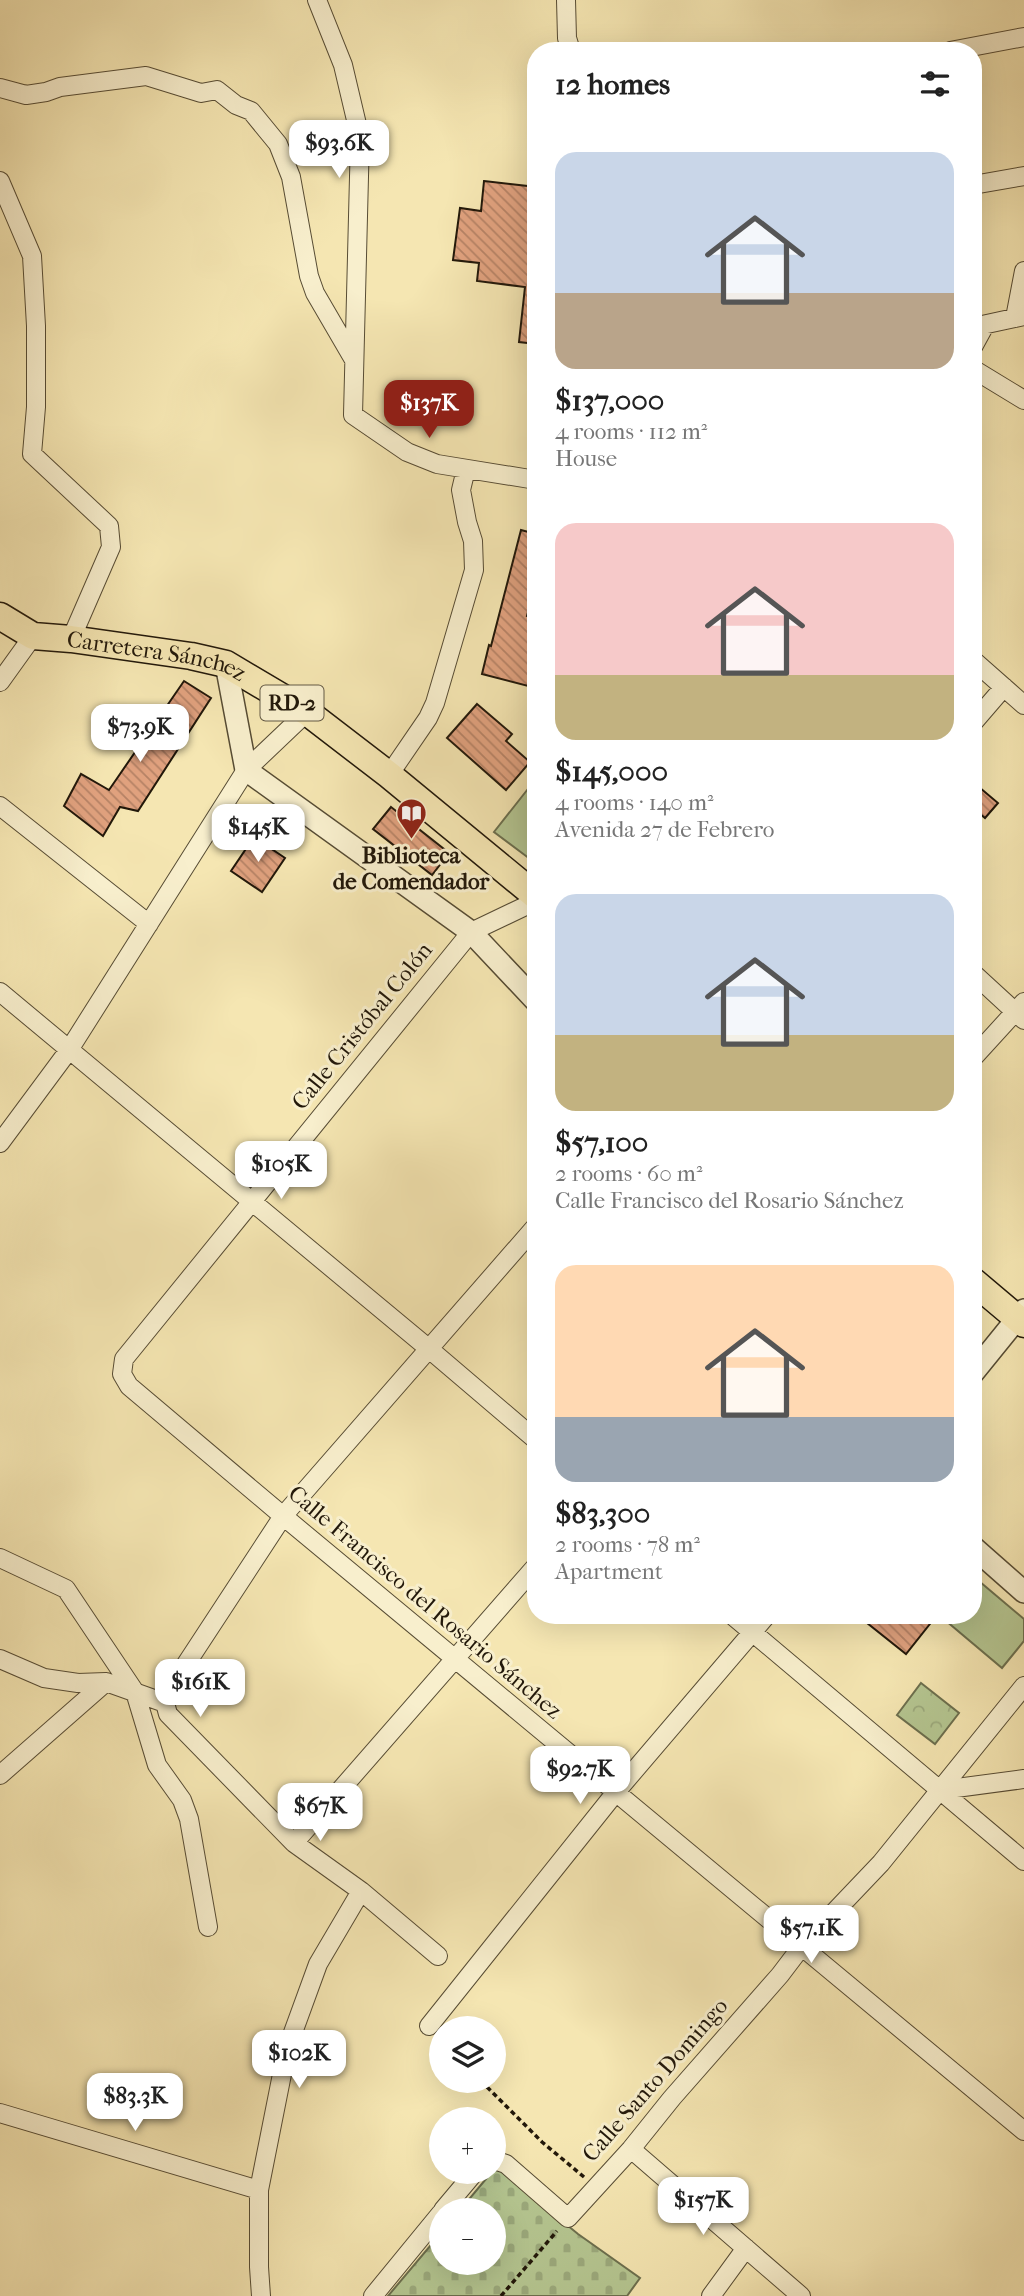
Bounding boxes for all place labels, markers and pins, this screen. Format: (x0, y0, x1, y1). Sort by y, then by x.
pin: $93.6K (282, 120, 396, 180)
pin: $137K (380, 380, 478, 440)
pin: $73.9K (83, 704, 197, 764)
library icon: Biblioteca de Comendador (394, 797, 428, 841)
pin: $145K (209, 804, 307, 864)
place label: Biblioteca de Comendador (333, 842, 490, 895)
pin: $105K (232, 1142, 330, 1201)
pin: $161K (151, 1660, 249, 1719)
pin: $92.7K (523, 1746, 637, 1806)
pin: $67K (279, 1784, 361, 1843)
pin: $57.1K (754, 1906, 868, 1965)
pin: $102K (250, 2030, 348, 2090)
pin: $83.3K (78, 2074, 192, 2133)
pin: $157K (654, 2178, 752, 2237)

